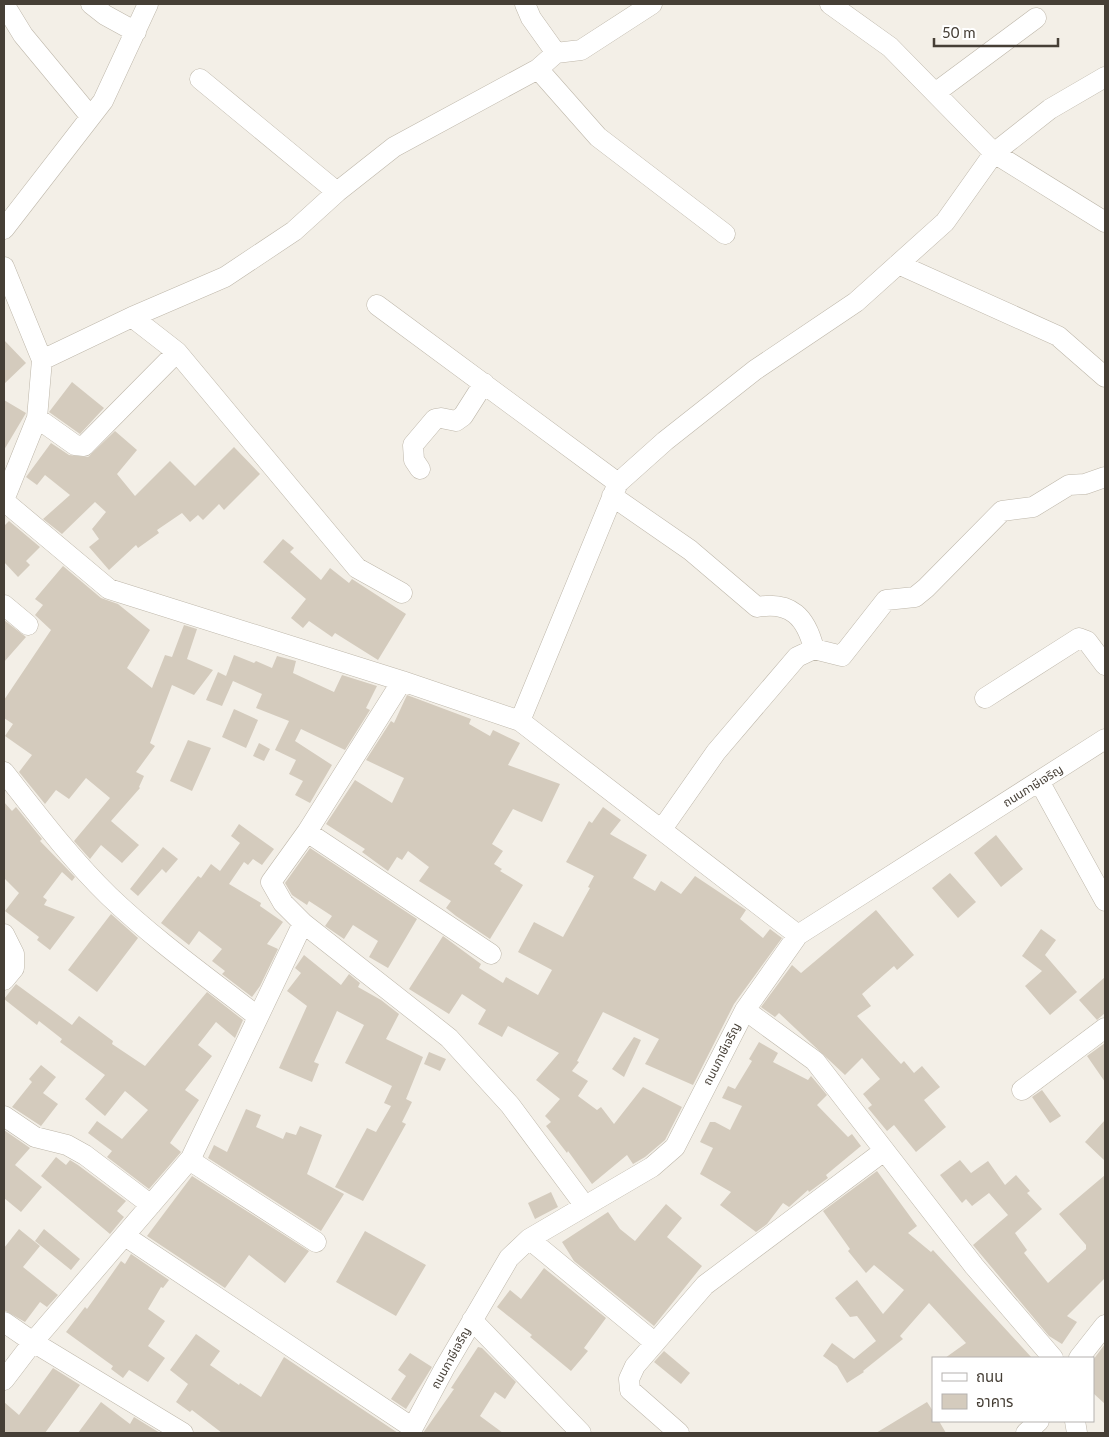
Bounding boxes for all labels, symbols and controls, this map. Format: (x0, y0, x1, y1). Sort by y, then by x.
scale bar (934, 15, 1058, 47)
text: 50 m (942, 23, 976, 41)
street label: ถนนภาษีเจริญ (1000, 761, 1066, 810)
street label: ถนนภาษีเจริญ (699, 1020, 744, 1088)
street label: ถนนภาษีเจริญ (428, 1324, 474, 1391)
legend (932, 1357, 1094, 1422)
text: ถนน (976, 1367, 1003, 1385)
text: อาคาร (976, 1392, 1013, 1410)

